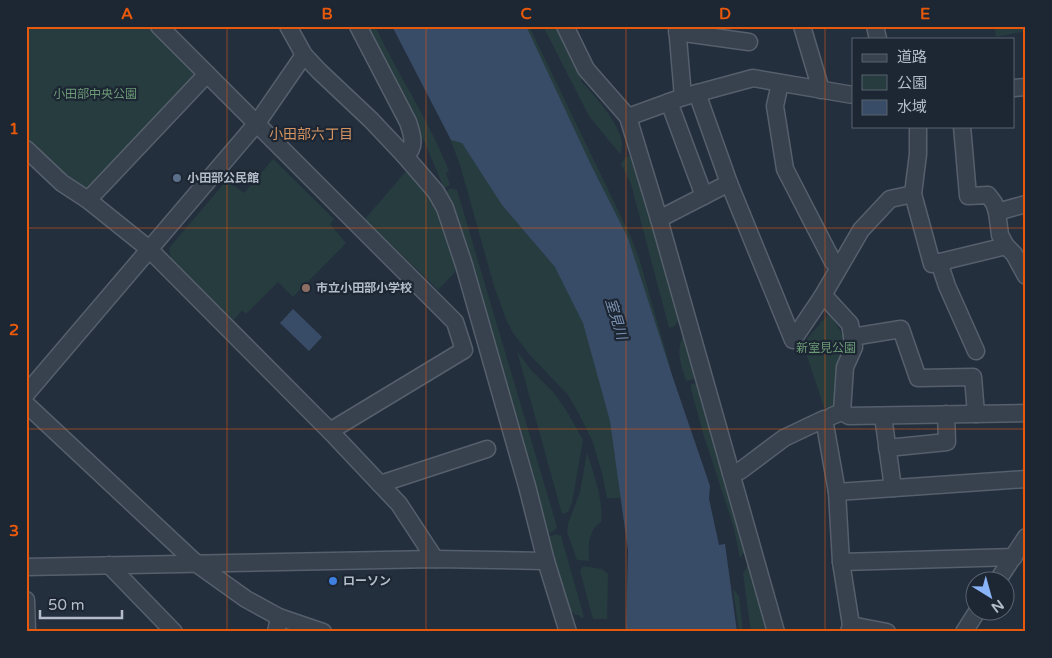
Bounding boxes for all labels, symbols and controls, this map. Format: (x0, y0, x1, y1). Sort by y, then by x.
text: A (121, 4, 133, 24)
text: B (321, 4, 333, 24)
text: C (520, 4, 532, 24)
text: D (719, 4, 731, 24)
text: E (920, 4, 930, 24)
legend (852, 38, 1014, 128)
text: 道路 (897, 48, 927, 66)
text: 公園 (897, 74, 927, 92)
park label: 小田部中央公園 (53, 87, 137, 101)
text: 水域 (897, 98, 927, 116)
text: 1 (9, 119, 19, 139)
district label: 小田部六丁目 (269, 126, 353, 143)
place label: 小田部公民館 (187, 171, 259, 185)
marker: 小田部公民館 (171, 172, 183, 184)
place label: 市立小田部小学校 (316, 281, 412, 295)
marker: 市立小田部小学校 (300, 282, 312, 294)
water label: 室見川 (602, 296, 631, 343)
text: 2 (9, 320, 19, 340)
park label: 新室見公園 (796, 341, 856, 355)
text: 3 (9, 521, 19, 541)
north arrow (964, 570, 1014, 620)
place label: ローソン (343, 574, 391, 588)
marker: ローソン (327, 575, 339, 587)
scale bar (40, 588, 122, 620)
text: 50 m (48, 596, 85, 614)
text: N (988, 596, 1007, 616)

